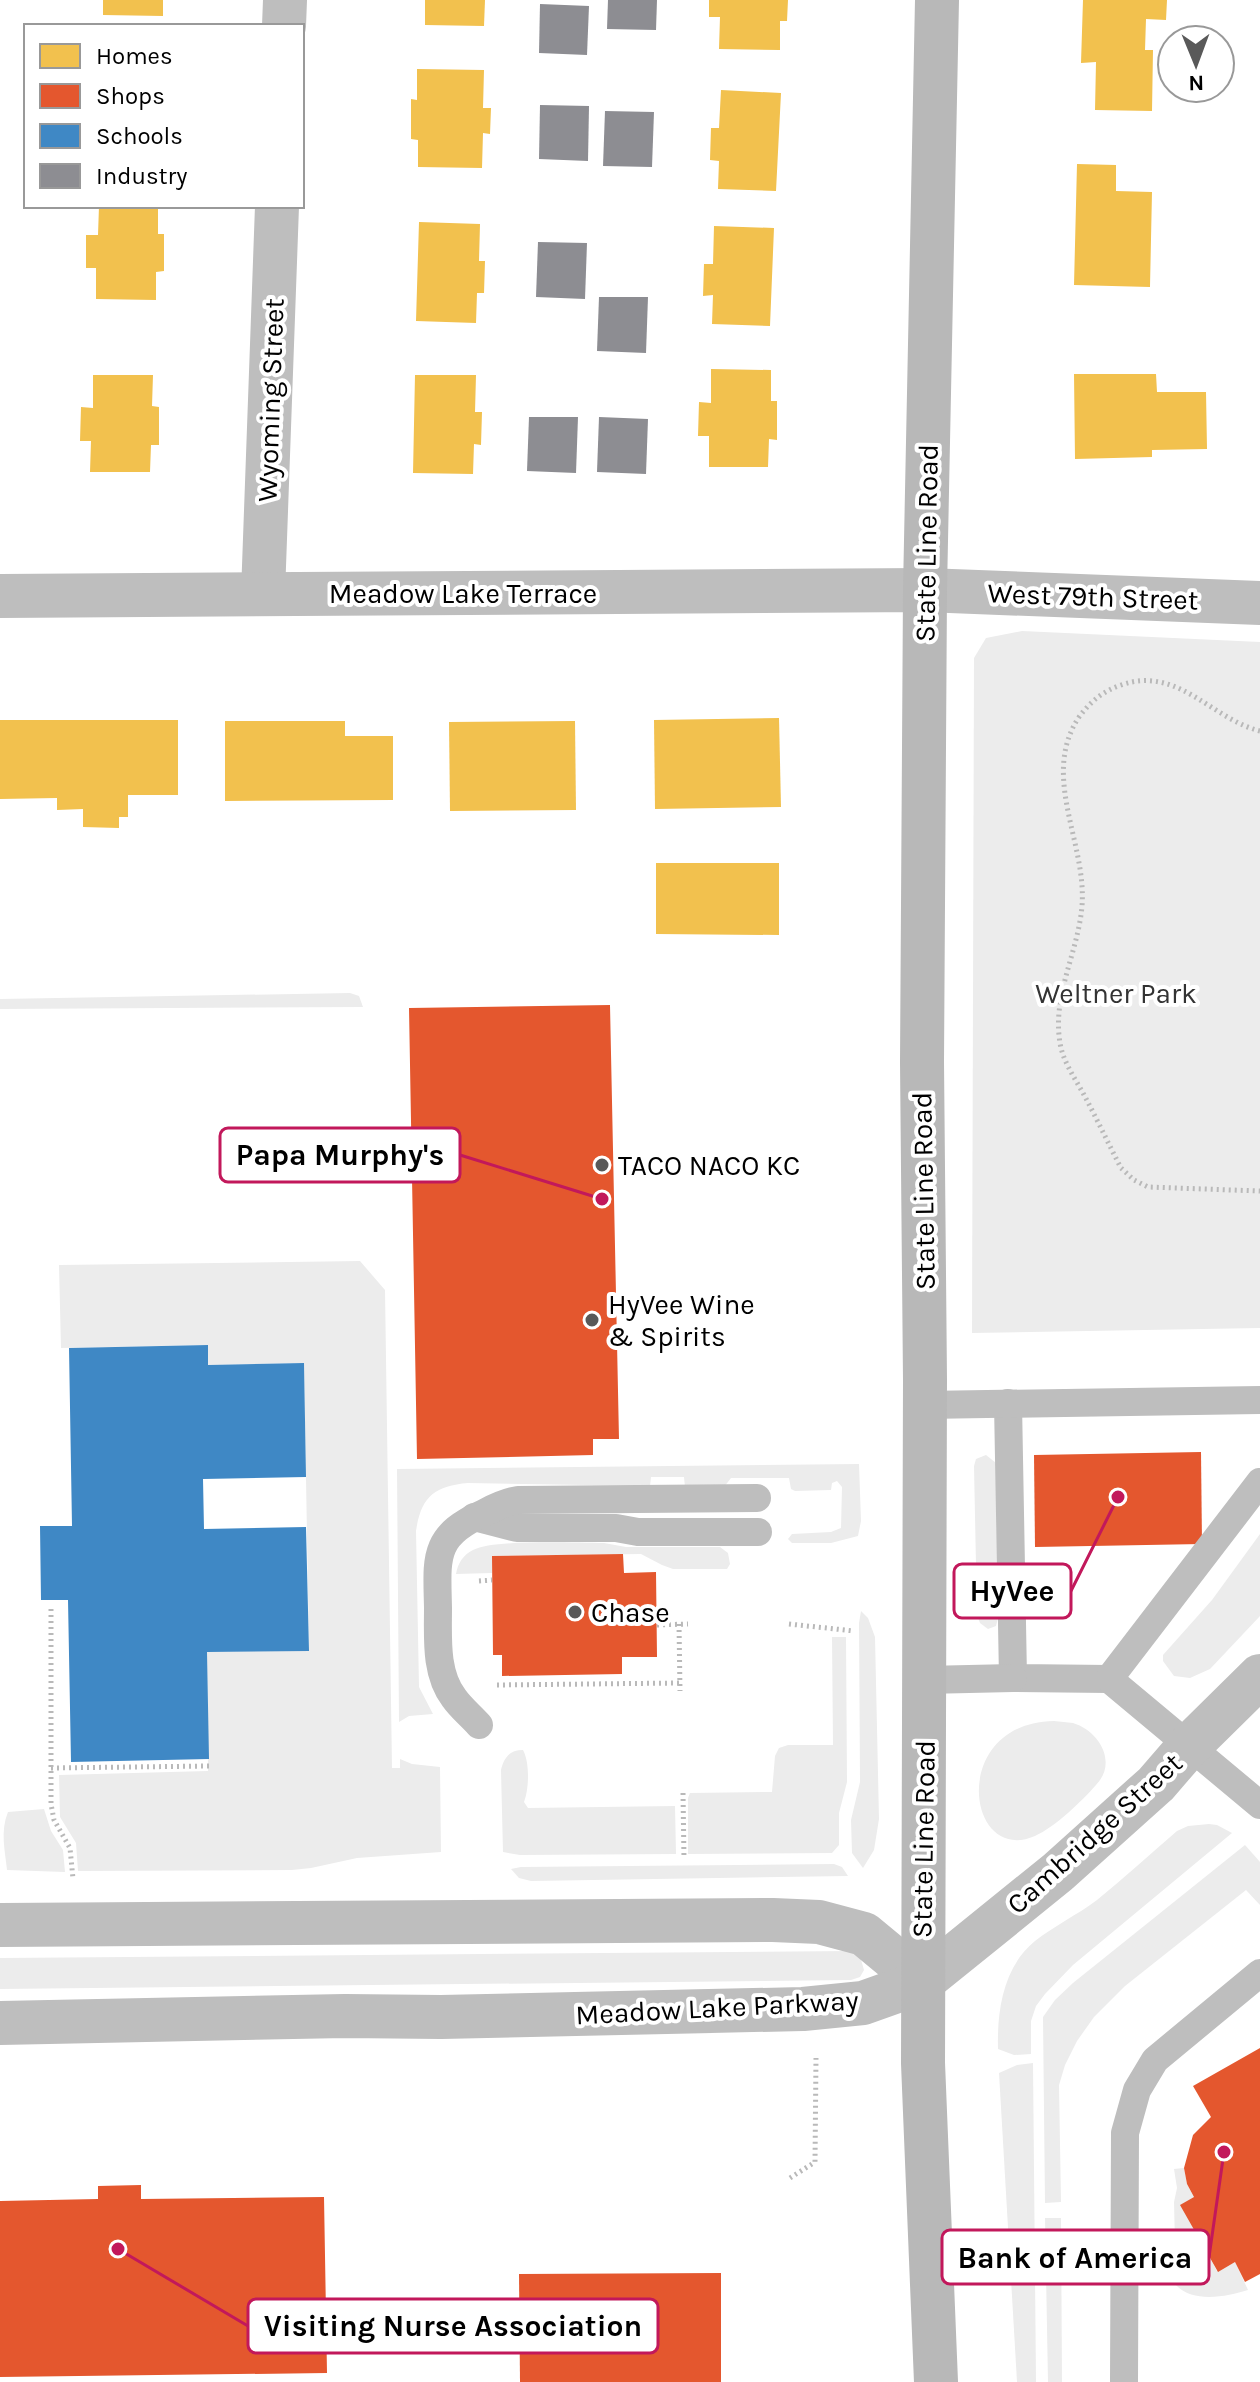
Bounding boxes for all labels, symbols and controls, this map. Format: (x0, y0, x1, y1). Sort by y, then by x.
legend (24, 24, 304, 208)
north arrow (1156, 24, 1236, 104)
text: Homes (96, 42, 173, 70)
text: N (1188, 70, 1204, 96)
text: Shops (96, 82, 165, 110)
text: Schools (96, 122, 183, 150)
text: Industry (96, 162, 187, 190)
street label: Wyoming Street (250, 297, 291, 503)
street label: State Line Road (908, 444, 945, 642)
street label: West 79th Street (987, 576, 1199, 617)
street label: Meadow Lake Terrace (329, 577, 597, 610)
park label: Weltner Park (1035, 977, 1197, 1010)
street label: State Line Road (905, 1092, 942, 1290)
callout: Papa Murphy's (220, 1128, 460, 1182)
text: Papa Murphy's (236, 1137, 444, 1173)
place label: TACO NACO KC (618, 1149, 800, 1182)
marker: TACO NACO KC (593, 1156, 611, 1174)
place label: HyVee Wine & Spirits (608, 1288, 755, 1353)
marker: HyVee Wine & Spirits (583, 1311, 601, 1329)
callout: HyVee (954, 1564, 1071, 1618)
text: HyVee (970, 1573, 1054, 1609)
place label: Chase (591, 1596, 670, 1629)
marker: Chase (566, 1603, 584, 1621)
street label: State Line Road (905, 1740, 942, 1938)
street label: Cambridge Street (1000, 1746, 1189, 1921)
street label: Meadow Lake Parkway (575, 1984, 859, 2031)
callout: Bank of America (942, 2230, 1209, 2284)
text: Bank of America (958, 2240, 1192, 2276)
callout: Visiting Nurse Association (248, 2299, 658, 2353)
text: Visiting Nurse Association (264, 2308, 642, 2344)

